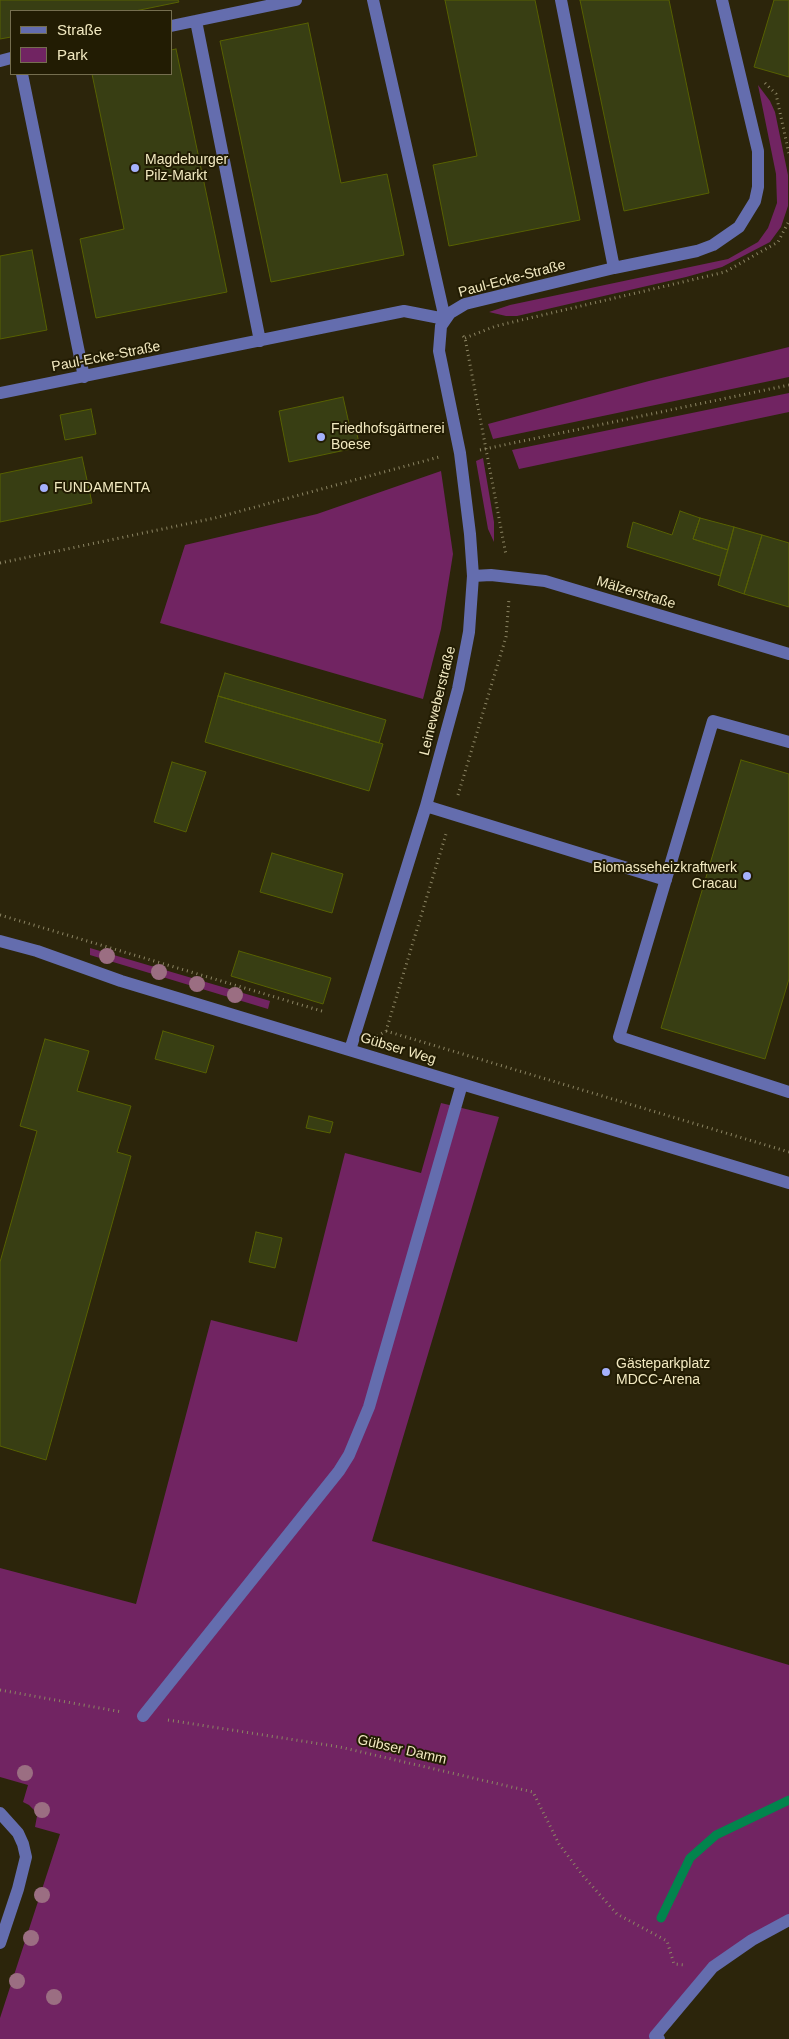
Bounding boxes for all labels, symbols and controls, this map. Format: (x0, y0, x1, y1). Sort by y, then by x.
legend (10, 10, 172, 75)
text: Straße (57, 21, 102, 38)
text: Park (57, 46, 88, 63)
place label: Magdeburger Pilz-Markt (145, 152, 228, 184)
marker: Magdeburger Pilz-Markt (129, 162, 141, 174)
street label: Paul-Ecke-Straße (456, 257, 568, 301)
street label: Paul-Ecke-Straße (50, 338, 162, 376)
place label: Friedhofsgärtnerei Boese (331, 421, 445, 454)
marker: Friedhofsgärtnerei Boese (315, 431, 327, 443)
place label: FUNDAMENTA (54, 480, 150, 496)
marker: FUNDAMENTA (38, 482, 50, 494)
street label: Mälzerstraße (594, 573, 678, 613)
street label: Leineweberstraße (416, 645, 460, 757)
place label: Biomasseheizkraftwerk Cracau (593, 860, 737, 892)
marker: Biomasseheizkraftwerk Cracau (741, 870, 753, 882)
street label: Gübser Weg (358, 1030, 438, 1068)
place label: Gästeparkplatz MDCC-Arena (616, 1356, 710, 1388)
marker: Gästeparkplatz MDCC-Arena (600, 1366, 612, 1378)
street label: Gübser Damm (356, 1732, 448, 1768)

